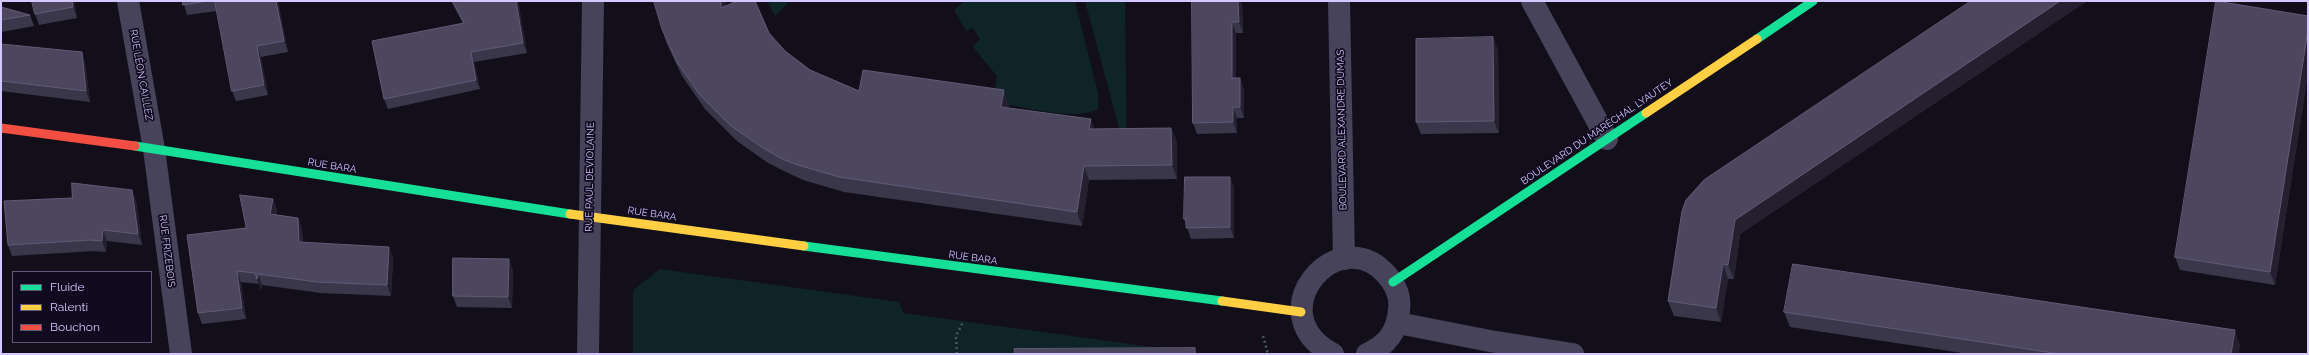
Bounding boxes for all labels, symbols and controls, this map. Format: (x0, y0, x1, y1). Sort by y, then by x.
street label: RUE LÉON CAILLEZ (127, 29, 155, 121)
street label: BOULEVARD ALEXANDRE DUMAS (1335, 49, 1349, 211)
street label: BOULEVARD DU MARÉCHAL LYAUTEY (1519, 77, 1675, 187)
street label: RUE PAUL DEVIOLAINE (583, 122, 597, 232)
street label: RUE BARA (307, 156, 357, 176)
street label: RUE BARA (627, 205, 677, 223)
street label: RUE FRIZEBOIS (157, 214, 177, 288)
street label: RUE BARA (948, 249, 998, 267)
legend (12, 271, 152, 343)
text: Fluide (50, 280, 85, 294)
text: Ralenti (50, 300, 88, 314)
text: Bouchon (50, 320, 100, 334)

